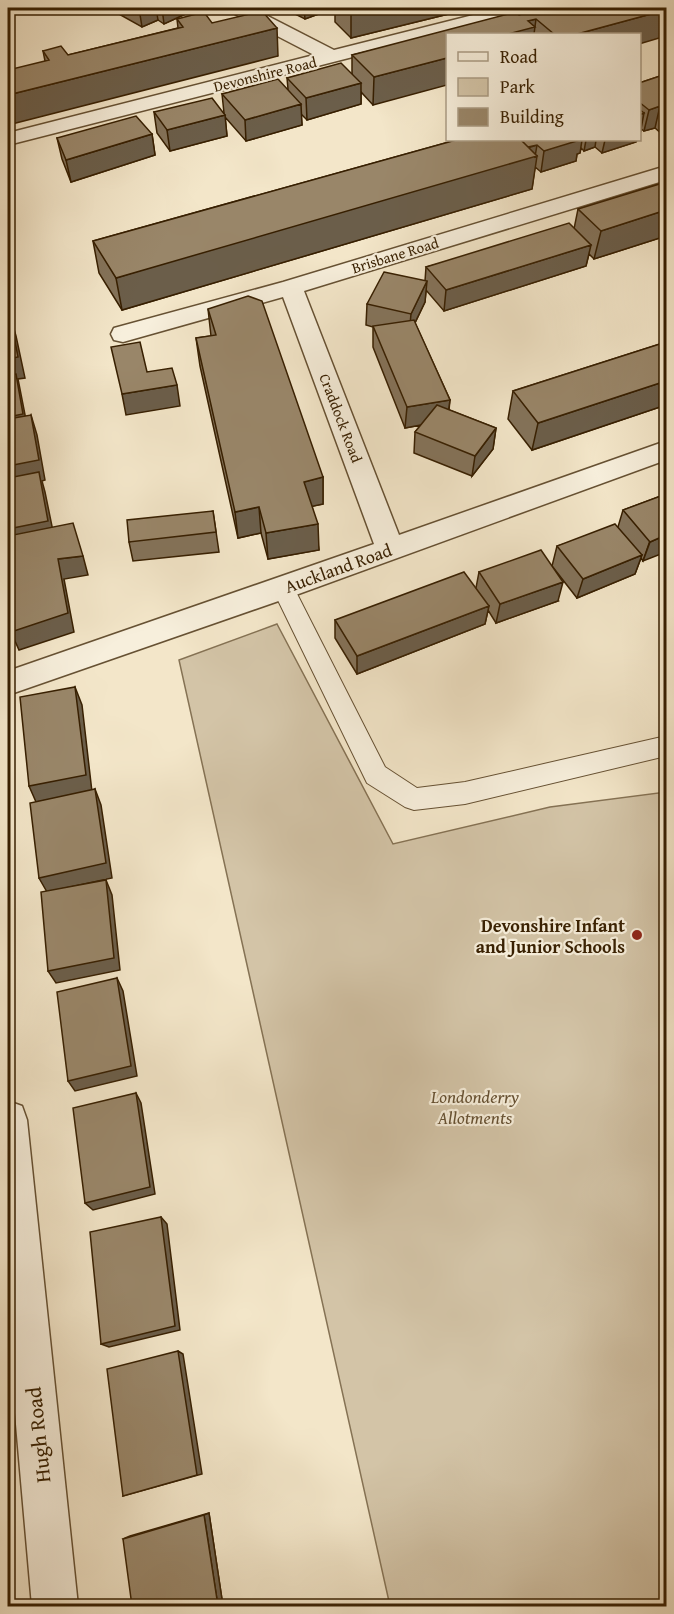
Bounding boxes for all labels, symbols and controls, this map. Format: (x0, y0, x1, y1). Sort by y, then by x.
legend (446, 33, 641, 141)
text: Road (500, 43, 538, 70)
street label: Devonshire Road (211, 51, 319, 97)
text: Park (500, 73, 536, 100)
text: Building (500, 103, 564, 130)
street label: Brisbane Road (349, 232, 441, 278)
street label: Craddock Road (314, 371, 368, 465)
street label: Auckland Road (281, 536, 396, 600)
place label: Devonshire Infant and Junior Schools (476, 912, 625, 960)
marker: Devonshire Infant and Junior Schools (630, 928, 644, 942)
park label: Londonderry Allotments (430, 1083, 520, 1131)
street label: Hugh Road (17, 1385, 58, 1484)

